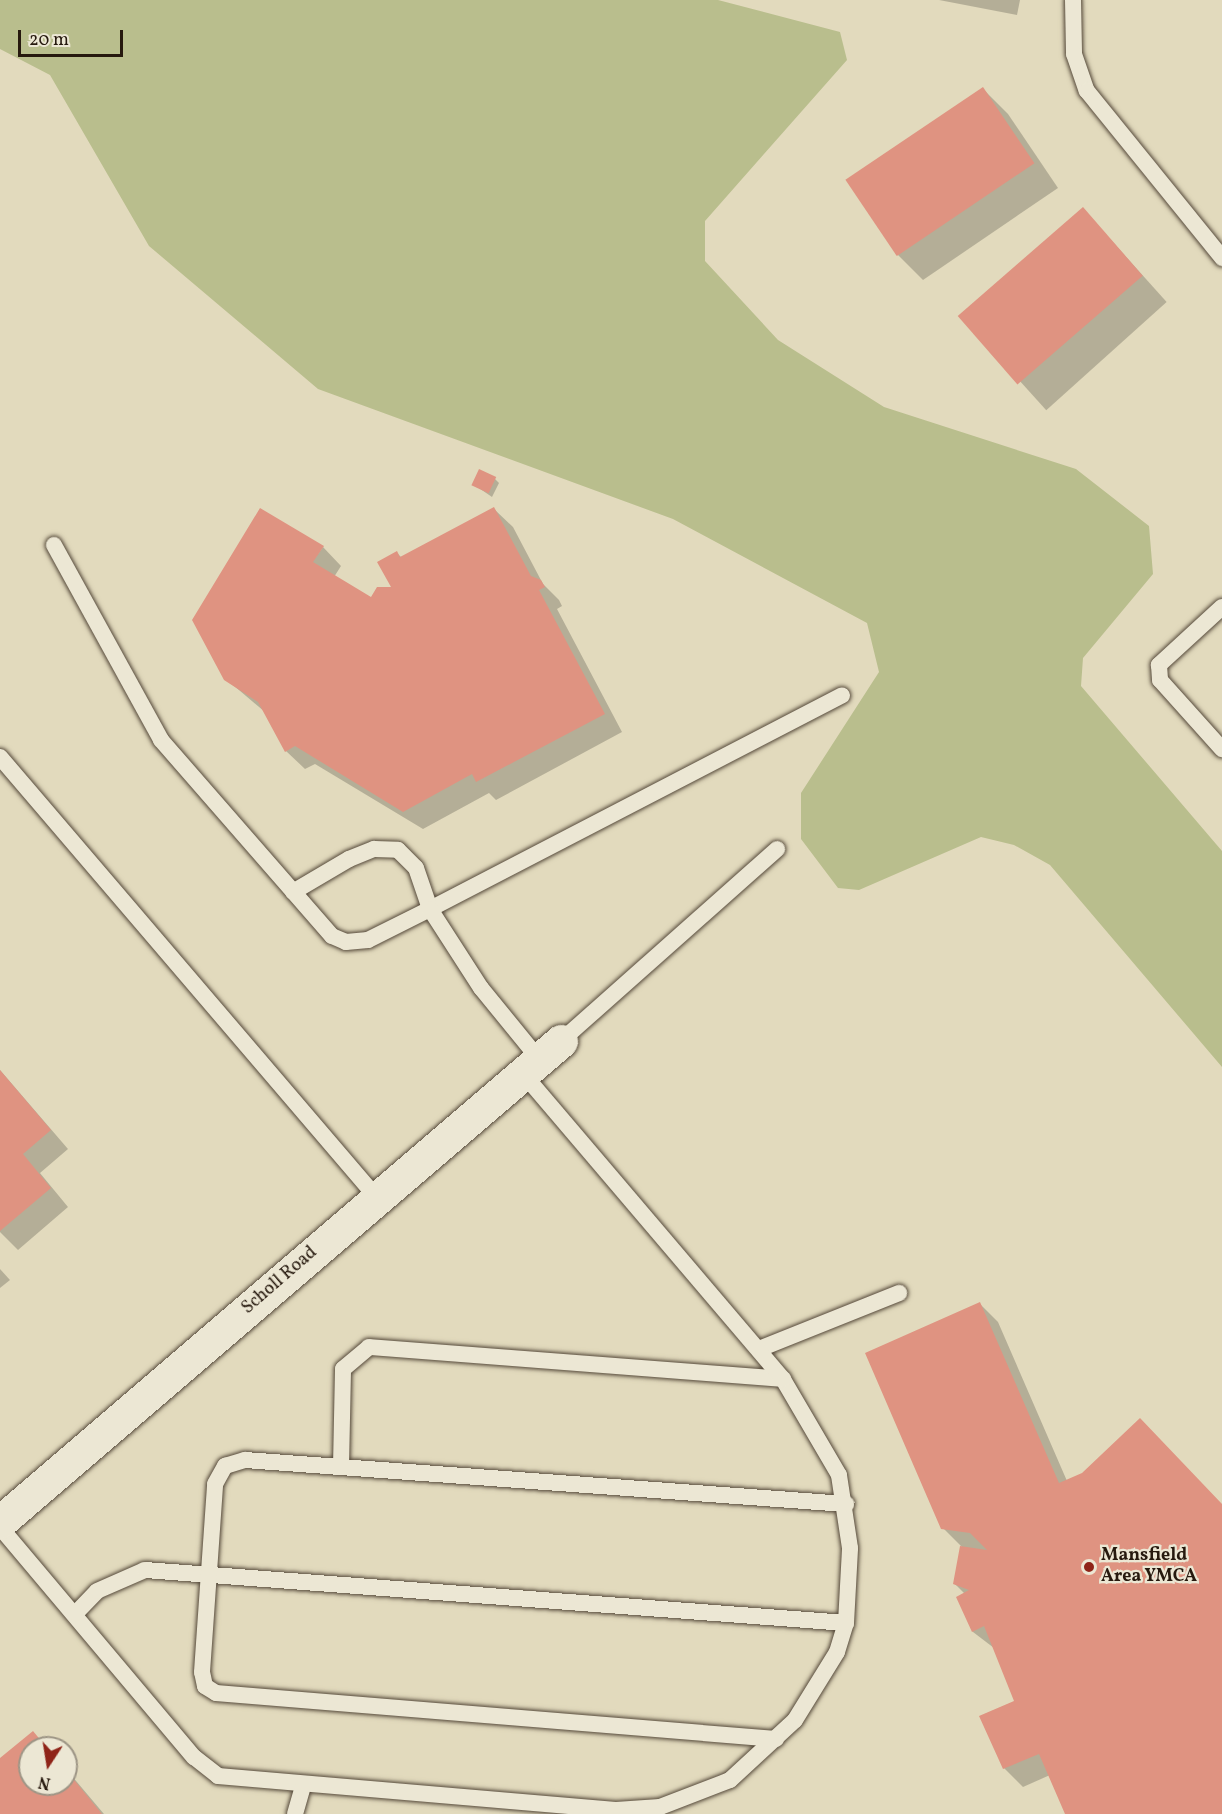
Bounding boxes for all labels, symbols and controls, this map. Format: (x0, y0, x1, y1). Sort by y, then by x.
scale bar (21, 18, 126, 56)
text: 20 m (29, 28, 69, 53)
street label: Scholl Road (238, 1242, 322, 1320)
place label: Mansfield Area YMCA (1101, 1546, 1197, 1588)
marker: Mansfield Area YMCA (1082, 1560, 1096, 1574)
north arrow (18, 1736, 78, 1796)
text: N (37, 1770, 53, 1794)

